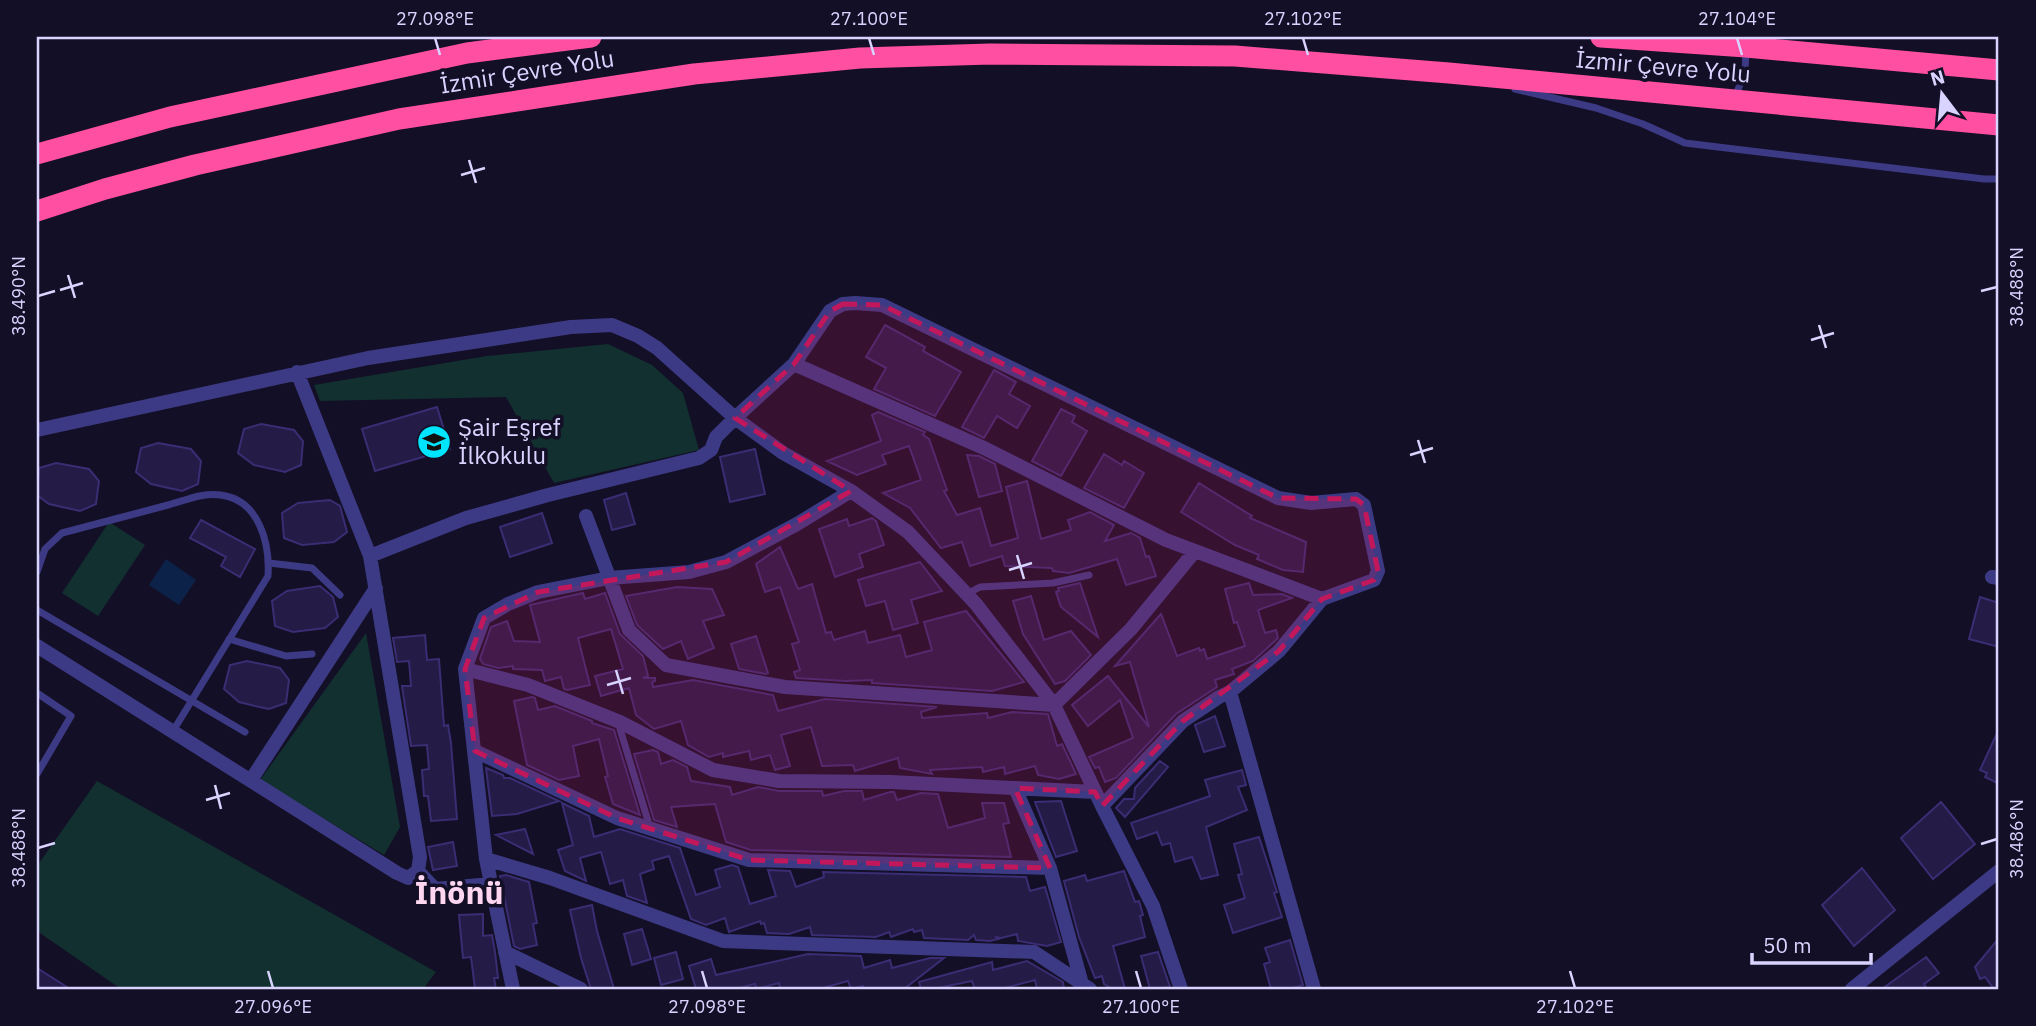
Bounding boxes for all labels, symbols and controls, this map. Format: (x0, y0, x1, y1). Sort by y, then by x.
text: 27.098°E (396, 7, 474, 30)
text: 27.100°E (830, 7, 908, 30)
text: 27.102°E (1264, 7, 1342, 30)
text: 27.104°E (1698, 7, 1776, 30)
street label: İzmir Çevre Yolu (437, 41, 616, 101)
street label: İzmir Çevre Yolu (1574, 42, 1752, 90)
north arrow (1906, 60, 1976, 130)
text: N (1927, 64, 1947, 91)
text: 38.488°N (2005, 247, 2028, 327)
text: 38.490°N (7, 256, 30, 336)
place label: Şair Eşref İlkokulu (458, 411, 561, 471)
school or university icon: Şair Eşref İlkokulu (415, 423, 453, 461)
text: 38.486°N (2005, 799, 2028, 879)
text: 38.488°N (7, 808, 30, 888)
district label: İnönü (414, 871, 504, 913)
scale bar (1752, 921, 1871, 965)
text: 50 m (1763, 931, 1812, 959)
text: 27.096°E (234, 995, 312, 1018)
text: 27.098°E (668, 995, 746, 1018)
text: 27.100°E (1102, 995, 1180, 1018)
text: 27.102°E (1536, 995, 1614, 1018)

